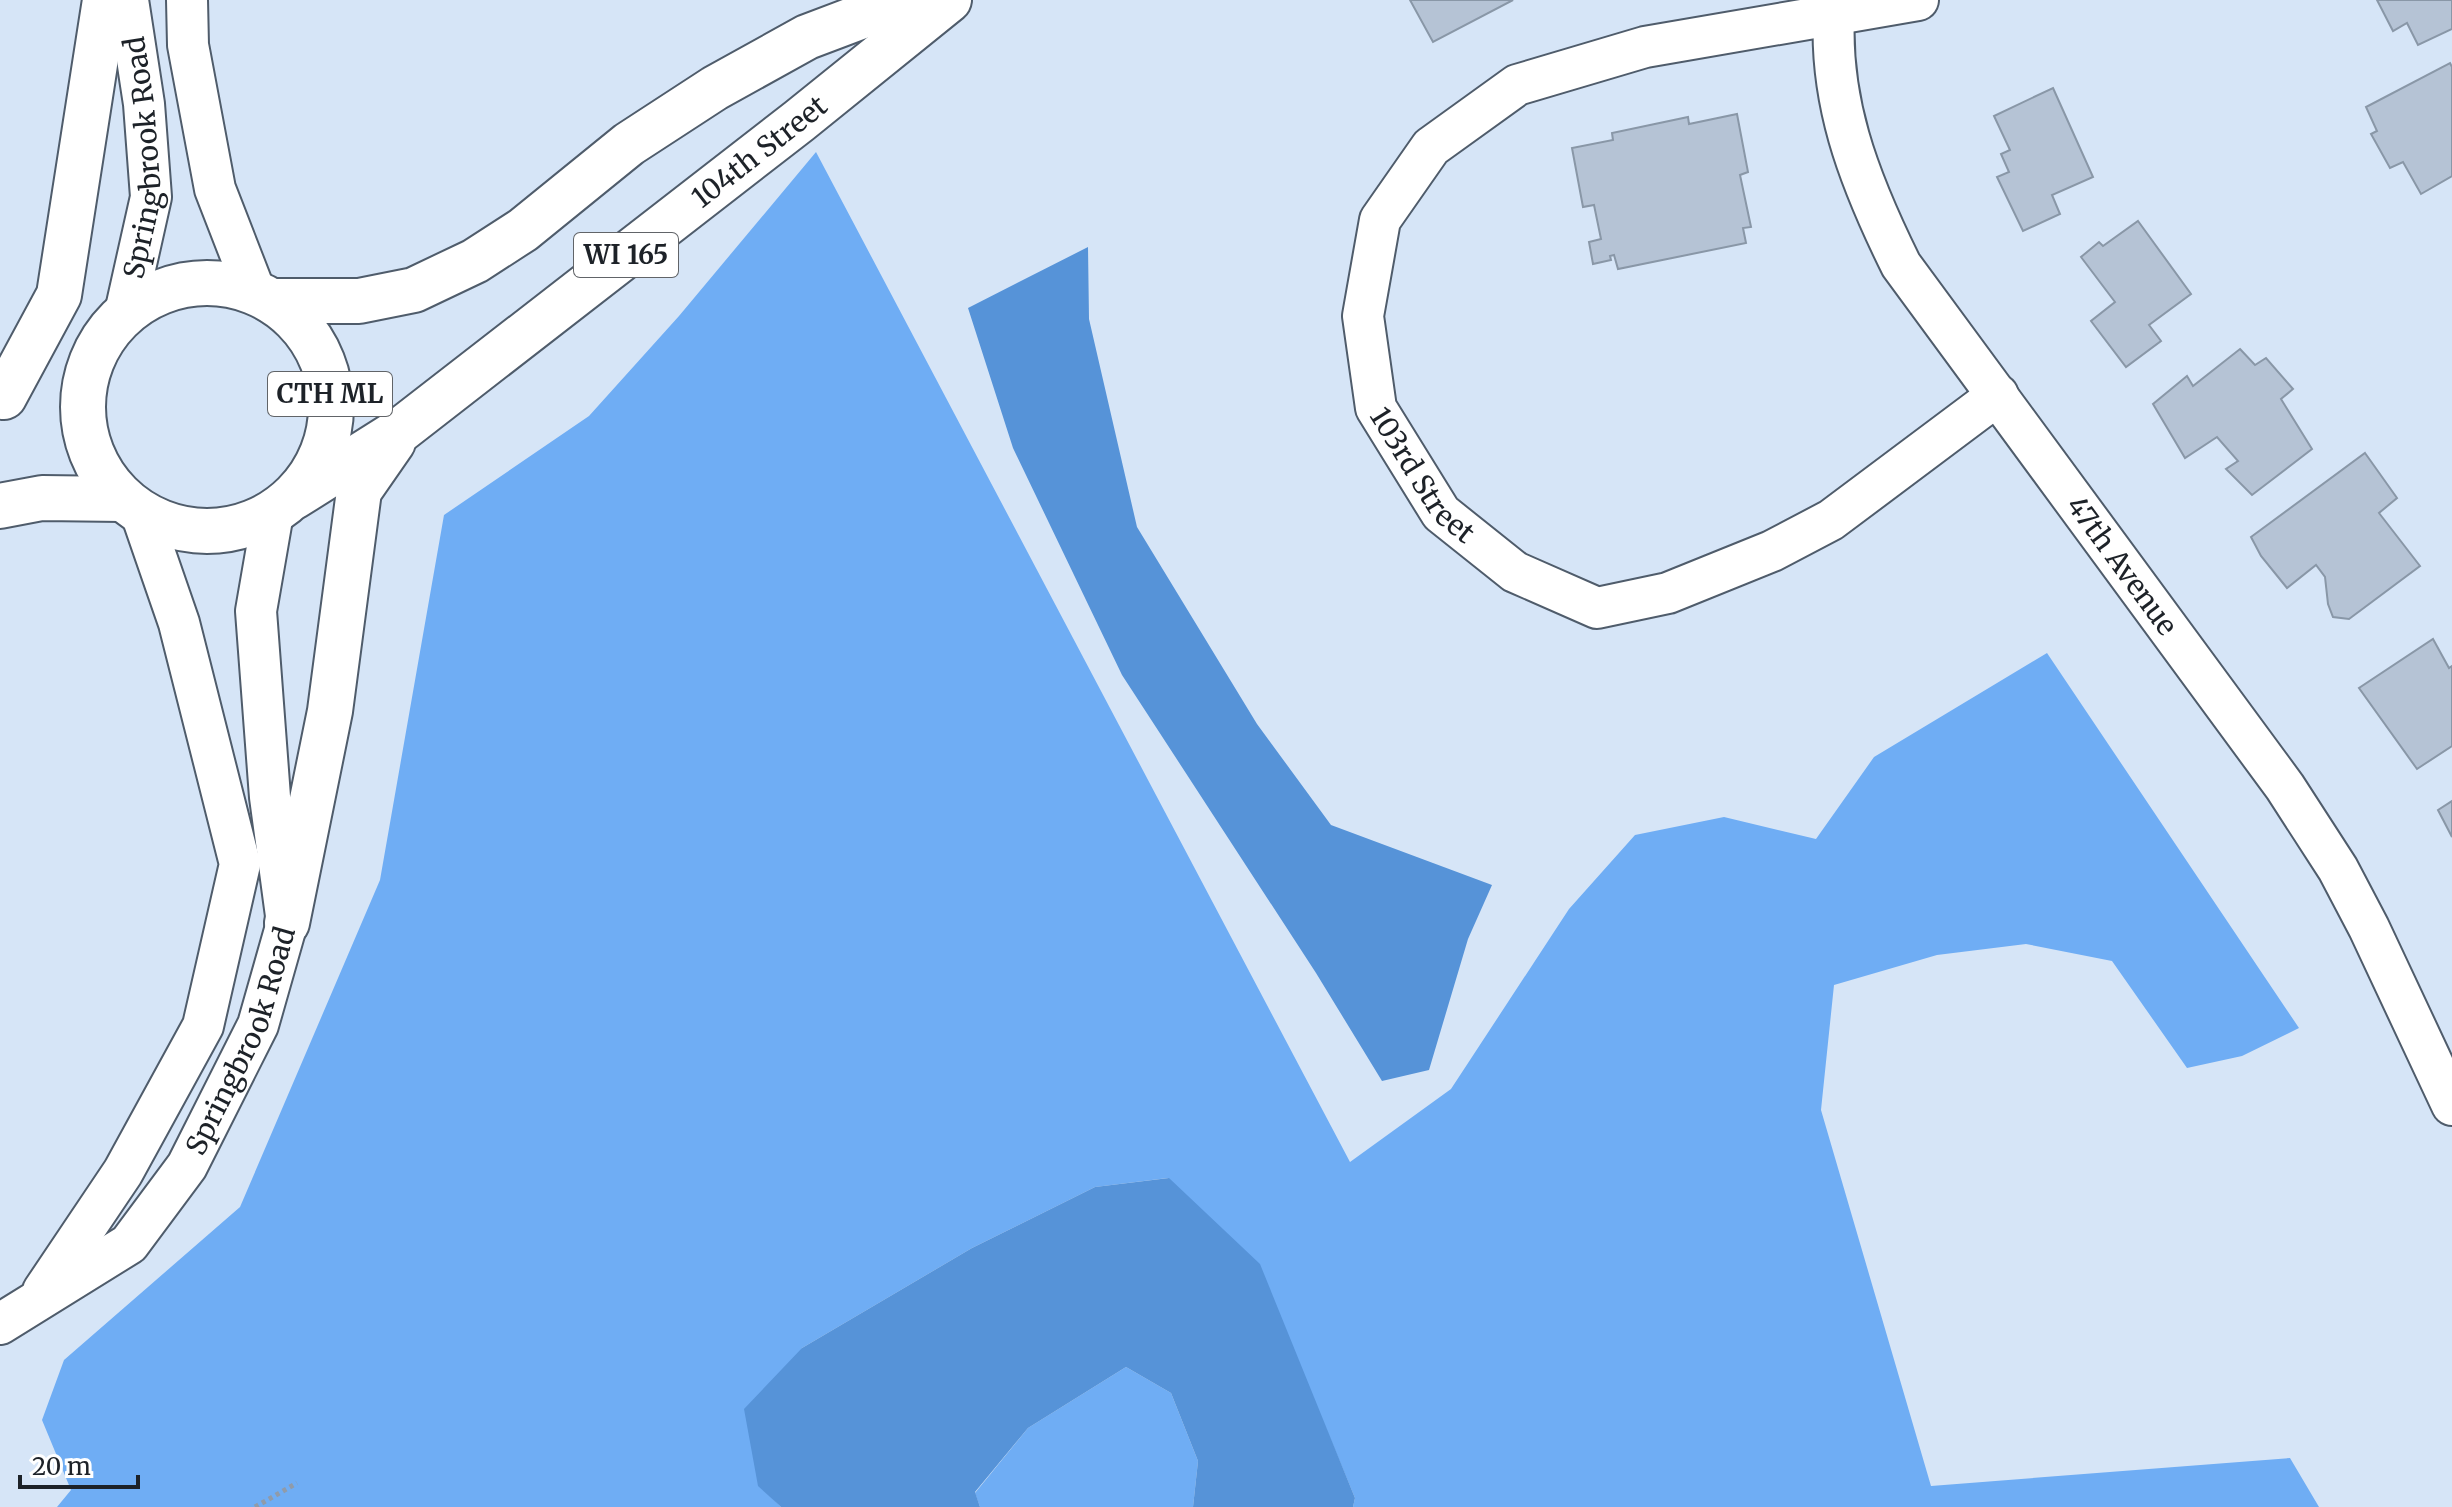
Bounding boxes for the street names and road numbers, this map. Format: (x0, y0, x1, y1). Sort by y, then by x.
street label: Springbrook Road (115, 34, 170, 282)
street label: 104th Street (684, 88, 834, 216)
road number: WI 165 (574, 233, 678, 277)
road number: CTH ML (268, 372, 392, 416)
street label: 103rd Street (1362, 401, 1482, 551)
street label: 47th Avenue (2059, 489, 2185, 642)
street label: Springbrook Road (178, 923, 303, 1161)

